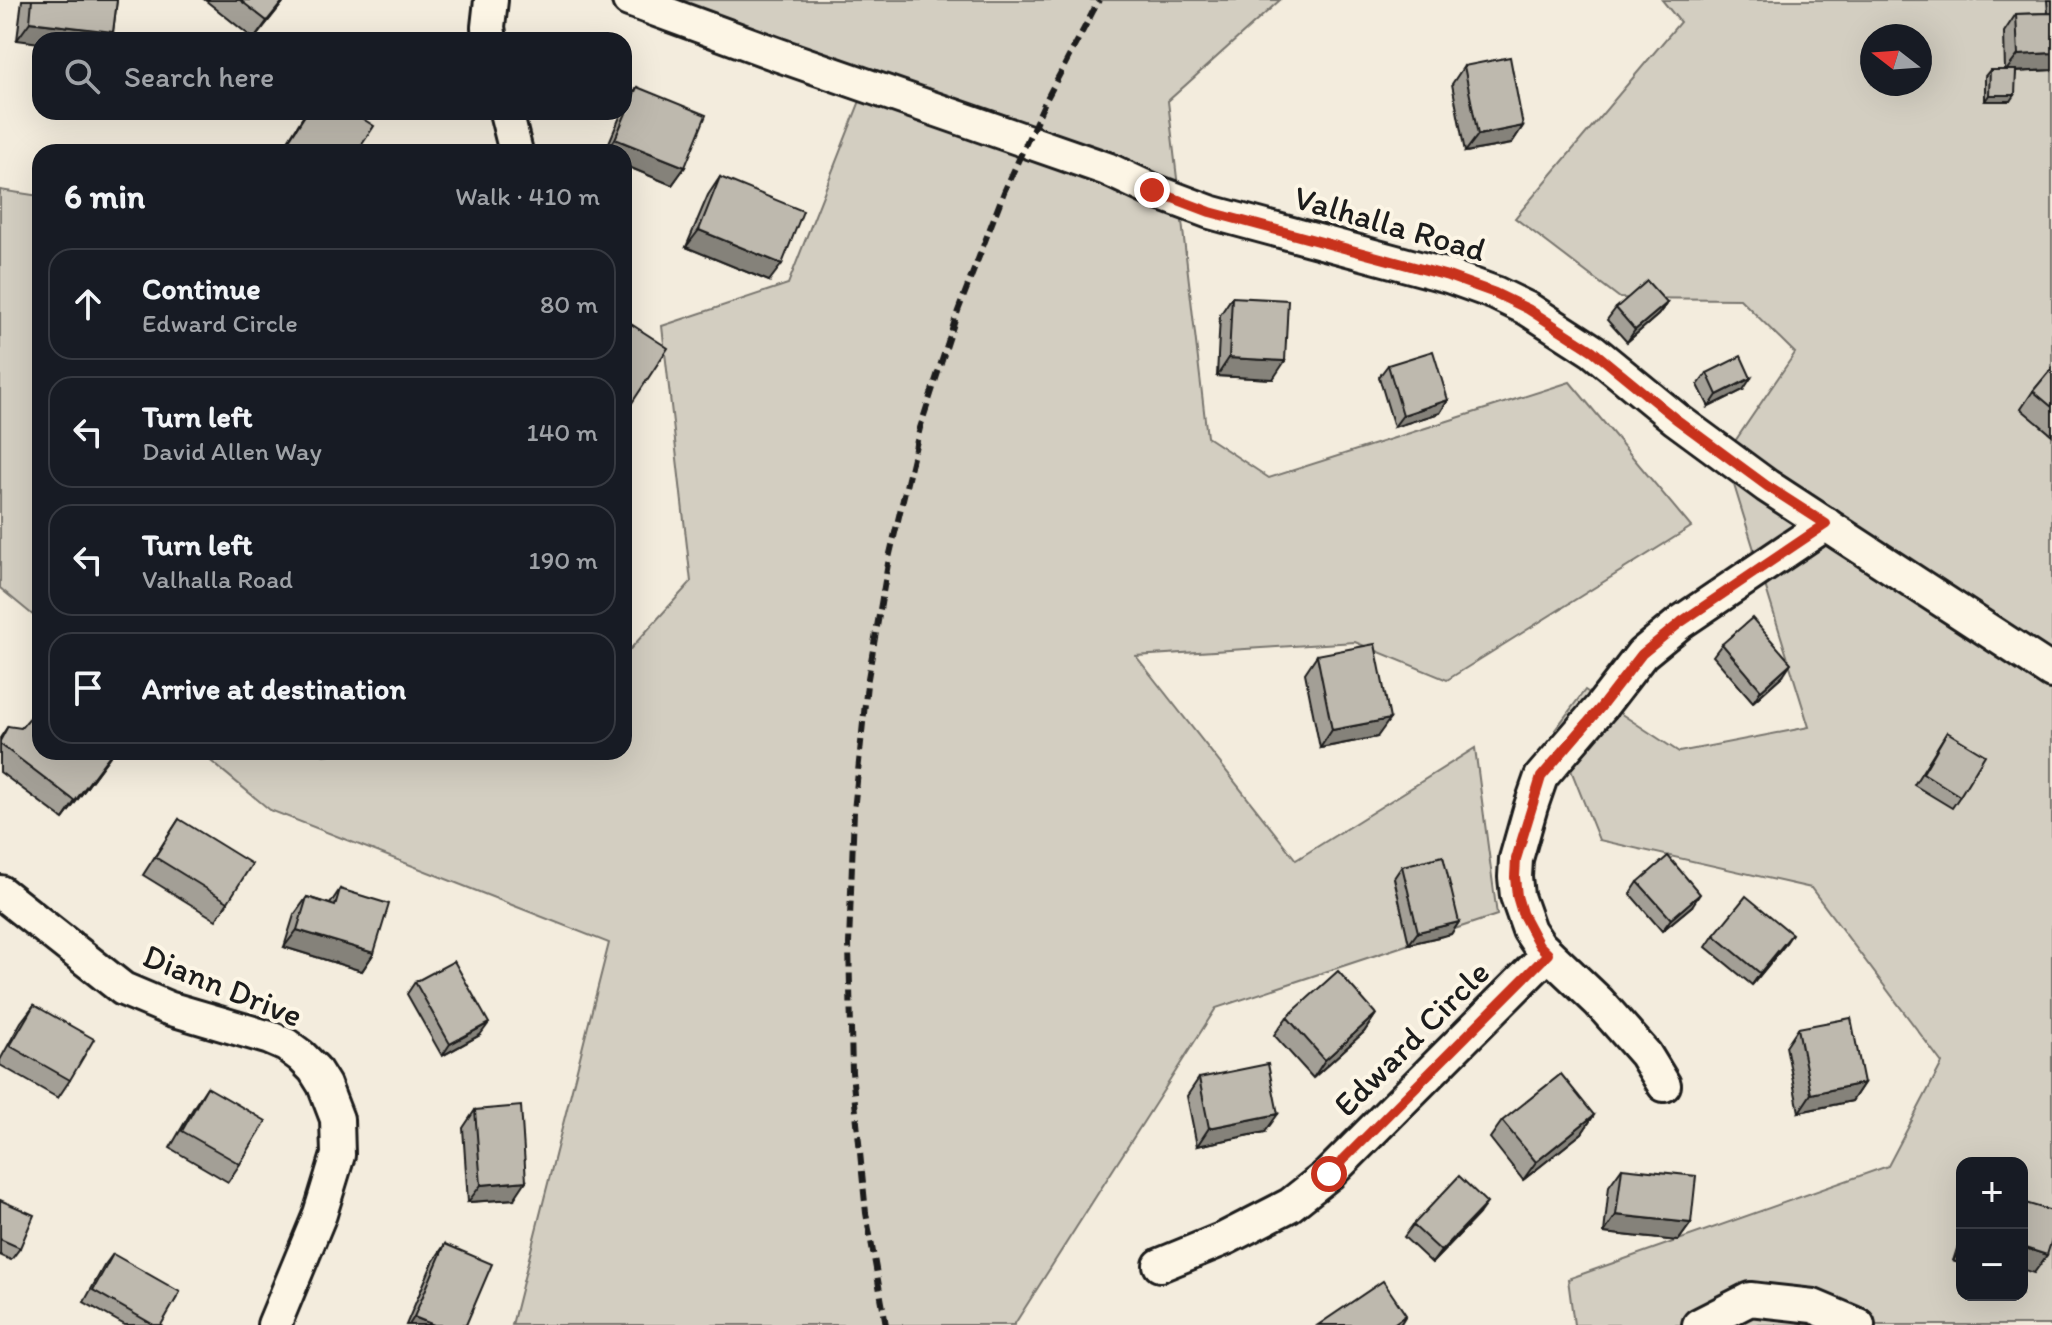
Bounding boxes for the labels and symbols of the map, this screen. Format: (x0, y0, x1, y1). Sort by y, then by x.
north arrow (1860, 24, 1932, 96)
route end (1134, 172, 1170, 208)
street label: Valhalla Road (1289, 177, 1490, 270)
street label: Diann Drive (137, 935, 309, 1036)
street label: Edward Circle (1325, 952, 1498, 1125)
route start (1311, 1156, 1347, 1192)

